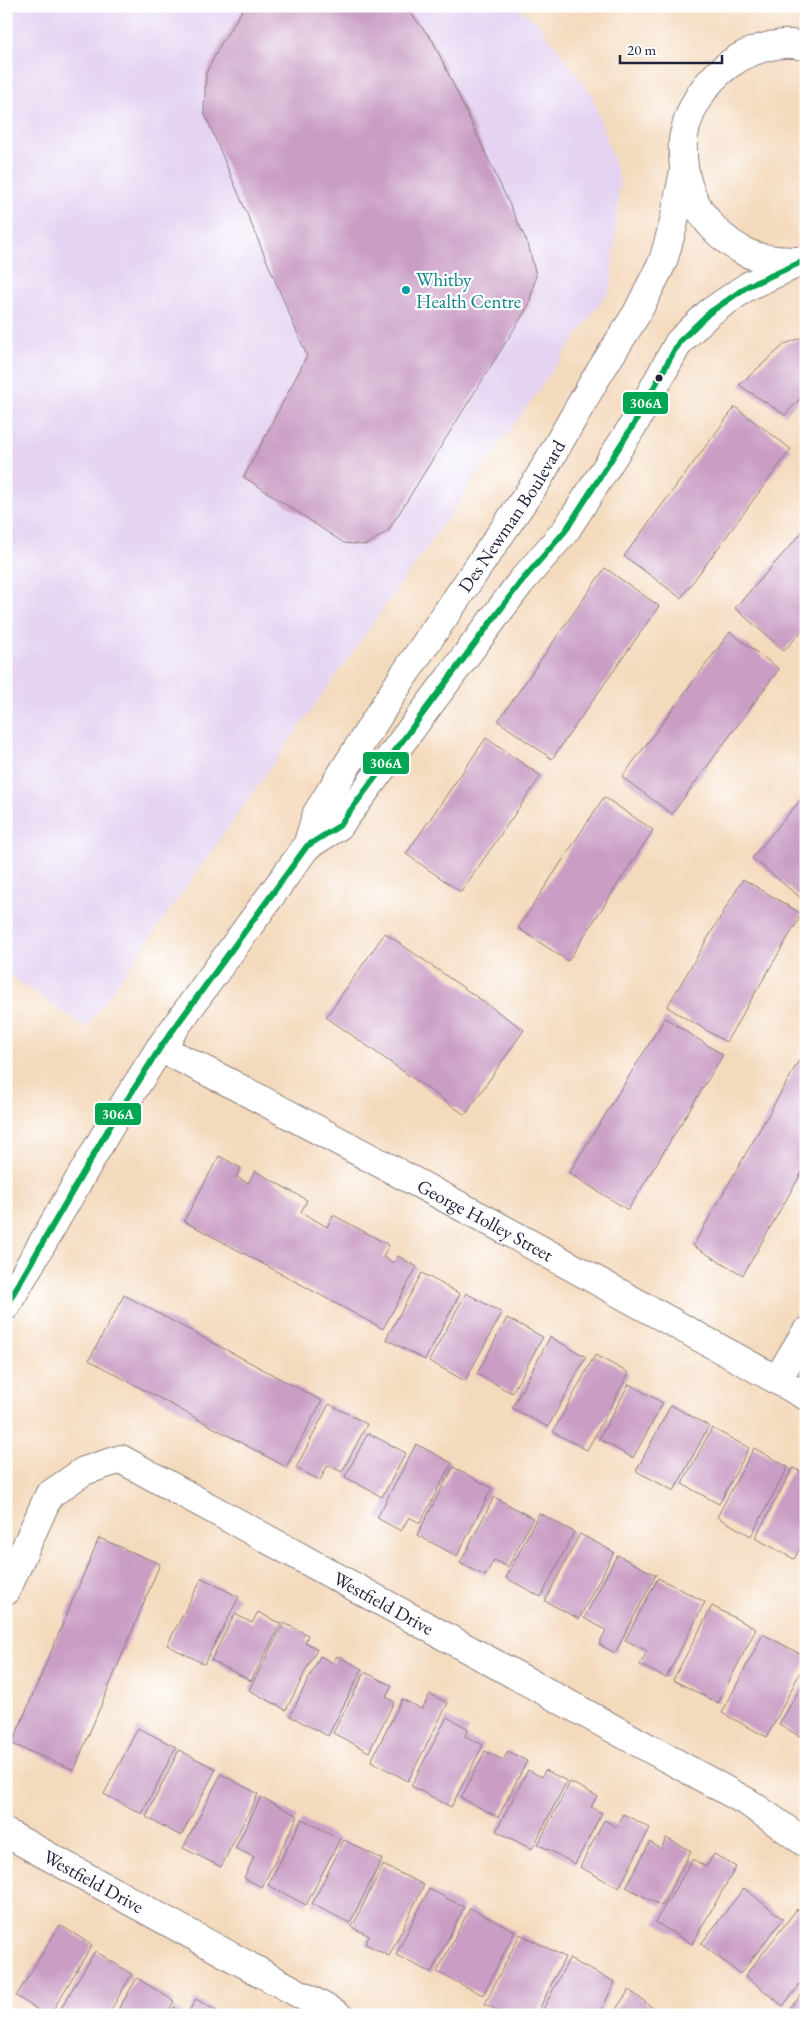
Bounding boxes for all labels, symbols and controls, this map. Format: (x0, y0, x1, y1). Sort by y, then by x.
scale bar (620, 32, 722, 64)
text: 20 m (627, 40, 656, 59)
place label: Whitby Health Centre (416, 267, 521, 314)
marker: Whitby Health Centre (400, 284, 412, 296)
unlabelled marker (654, 373, 664, 383)
line badge: 306A (622, 391, 669, 415)
text: 306A (630, 394, 663, 412)
street label: Des Newman Boulevard (452, 435, 571, 597)
line badge: 306A (362, 751, 410, 775)
text: 306A (370, 754, 403, 772)
line badge: 306A (94, 1102, 142, 1126)
text: 306A (102, 1105, 135, 1123)
street label: George Holley Street (413, 1173, 558, 1267)
street label: Westfield Drive (329, 1566, 438, 1641)
street label: Westfield Drive (39, 1844, 148, 1919)

